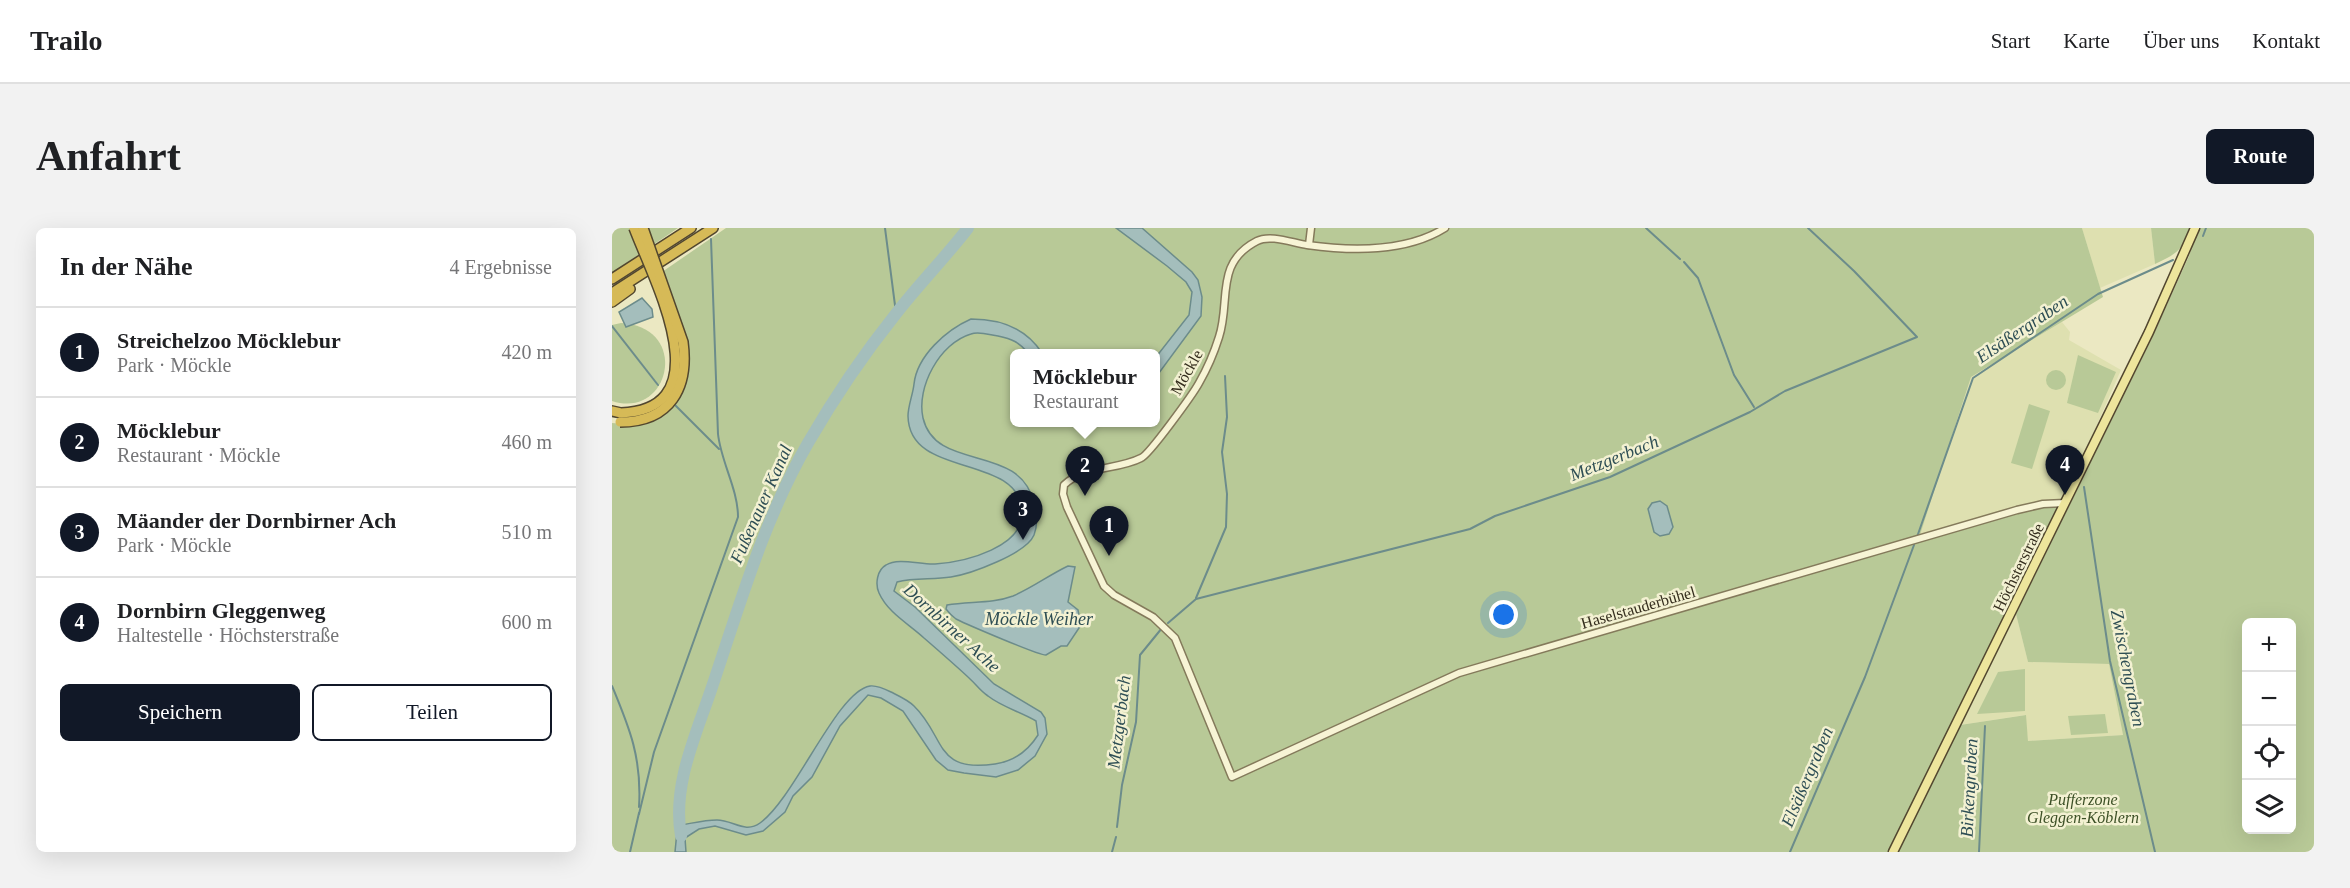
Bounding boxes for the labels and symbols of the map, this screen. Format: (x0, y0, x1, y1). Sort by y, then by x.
water label: Elsäßergraben (1972, 291, 2072, 368)
street label: Möckle (1167, 347, 1206, 398)
water label: Metzgerbach (1566, 431, 1661, 485)
water label: Fußenauer Kanal (726, 442, 796, 567)
pin: 2 (1066, 446, 1104, 496)
pin: 4 (2046, 446, 2084, 495)
pin: 3 (1004, 490, 1042, 540)
pin: 1 (1090, 506, 1128, 556)
street label: Höchsterstraße (1990, 520, 2047, 614)
water label: Dornbirner Ache (899, 579, 1004, 677)
street label: Haselstauderbühel (1579, 583, 1698, 632)
your location (1489, 600, 1518, 629)
water label: Zwischengraben (2107, 608, 2149, 728)
water label: Möckle Weiher (984, 609, 1094, 629)
water label: Metzgerbach (1103, 674, 1135, 771)
water label: Elsäßergraben (1777, 724, 1837, 831)
water label: Birkengraben (1956, 738, 1982, 838)
park label: Pufferzone Gleggen-Köblern (2027, 791, 2139, 827)

